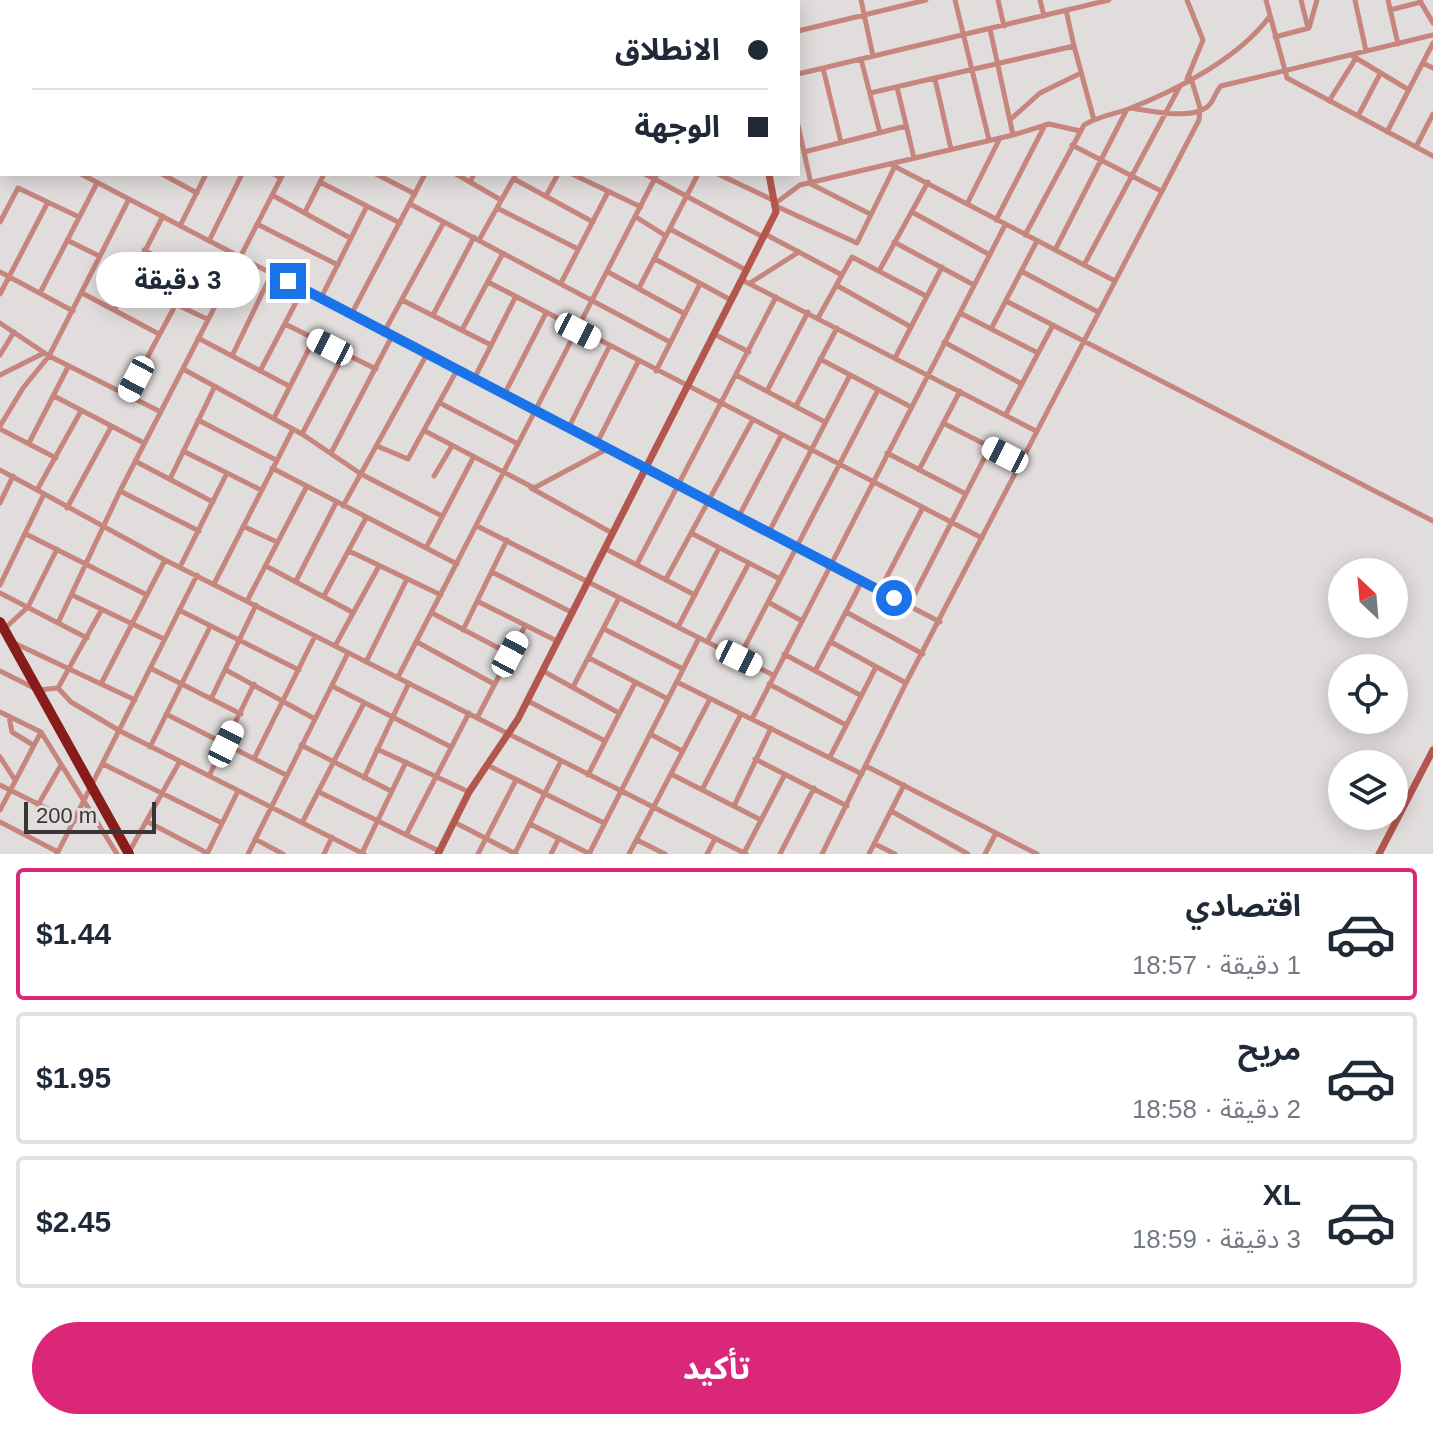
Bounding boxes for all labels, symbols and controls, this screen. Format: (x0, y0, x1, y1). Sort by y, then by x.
text: الانطلاق (615, 33, 720, 66)
text: الوجهة (635, 110, 720, 143)
callout: 3 دقيقة (96, 253, 260, 309)
route end (270, 263, 306, 299)
text: 3 دقيقة (134, 265, 222, 295)
car (551, 309, 605, 353)
car (303, 325, 357, 369)
car (114, 352, 158, 406)
car (978, 433, 1032, 477)
north arrow (1328, 558, 1408, 638)
map controls (1328, 558, 1408, 830)
route start (876, 580, 912, 616)
car (488, 627, 532, 681)
car (712, 637, 766, 679)
button: locate (1328, 654, 1408, 734)
car (205, 717, 247, 771)
button: layers (1328, 750, 1408, 830)
scale bar (24, 798, 156, 834)
text: 200 m (36, 803, 97, 828)
text: اقتصادي (1186, 889, 1301, 922)
icon: car (1325, 898, 1397, 970)
text: $1.44 (36, 917, 111, 950)
text: 1 دقيقة · 18:57 (1132, 950, 1301, 980)
text: مريح (1238, 1033, 1301, 1066)
icon: car (1325, 1042, 1397, 1114)
text: $1.95 (36, 1061, 111, 1094)
text: 2 دقيقة · 18:58 (1132, 1094, 1301, 1124)
text: XL (1263, 1178, 1301, 1211)
icon: car (1325, 1186, 1397, 1258)
text: $2.45 (36, 1205, 111, 1238)
text: 3 دقيقة · 18:59 (1132, 1224, 1301, 1254)
button: تأكيد (32, 1322, 1401, 1414)

